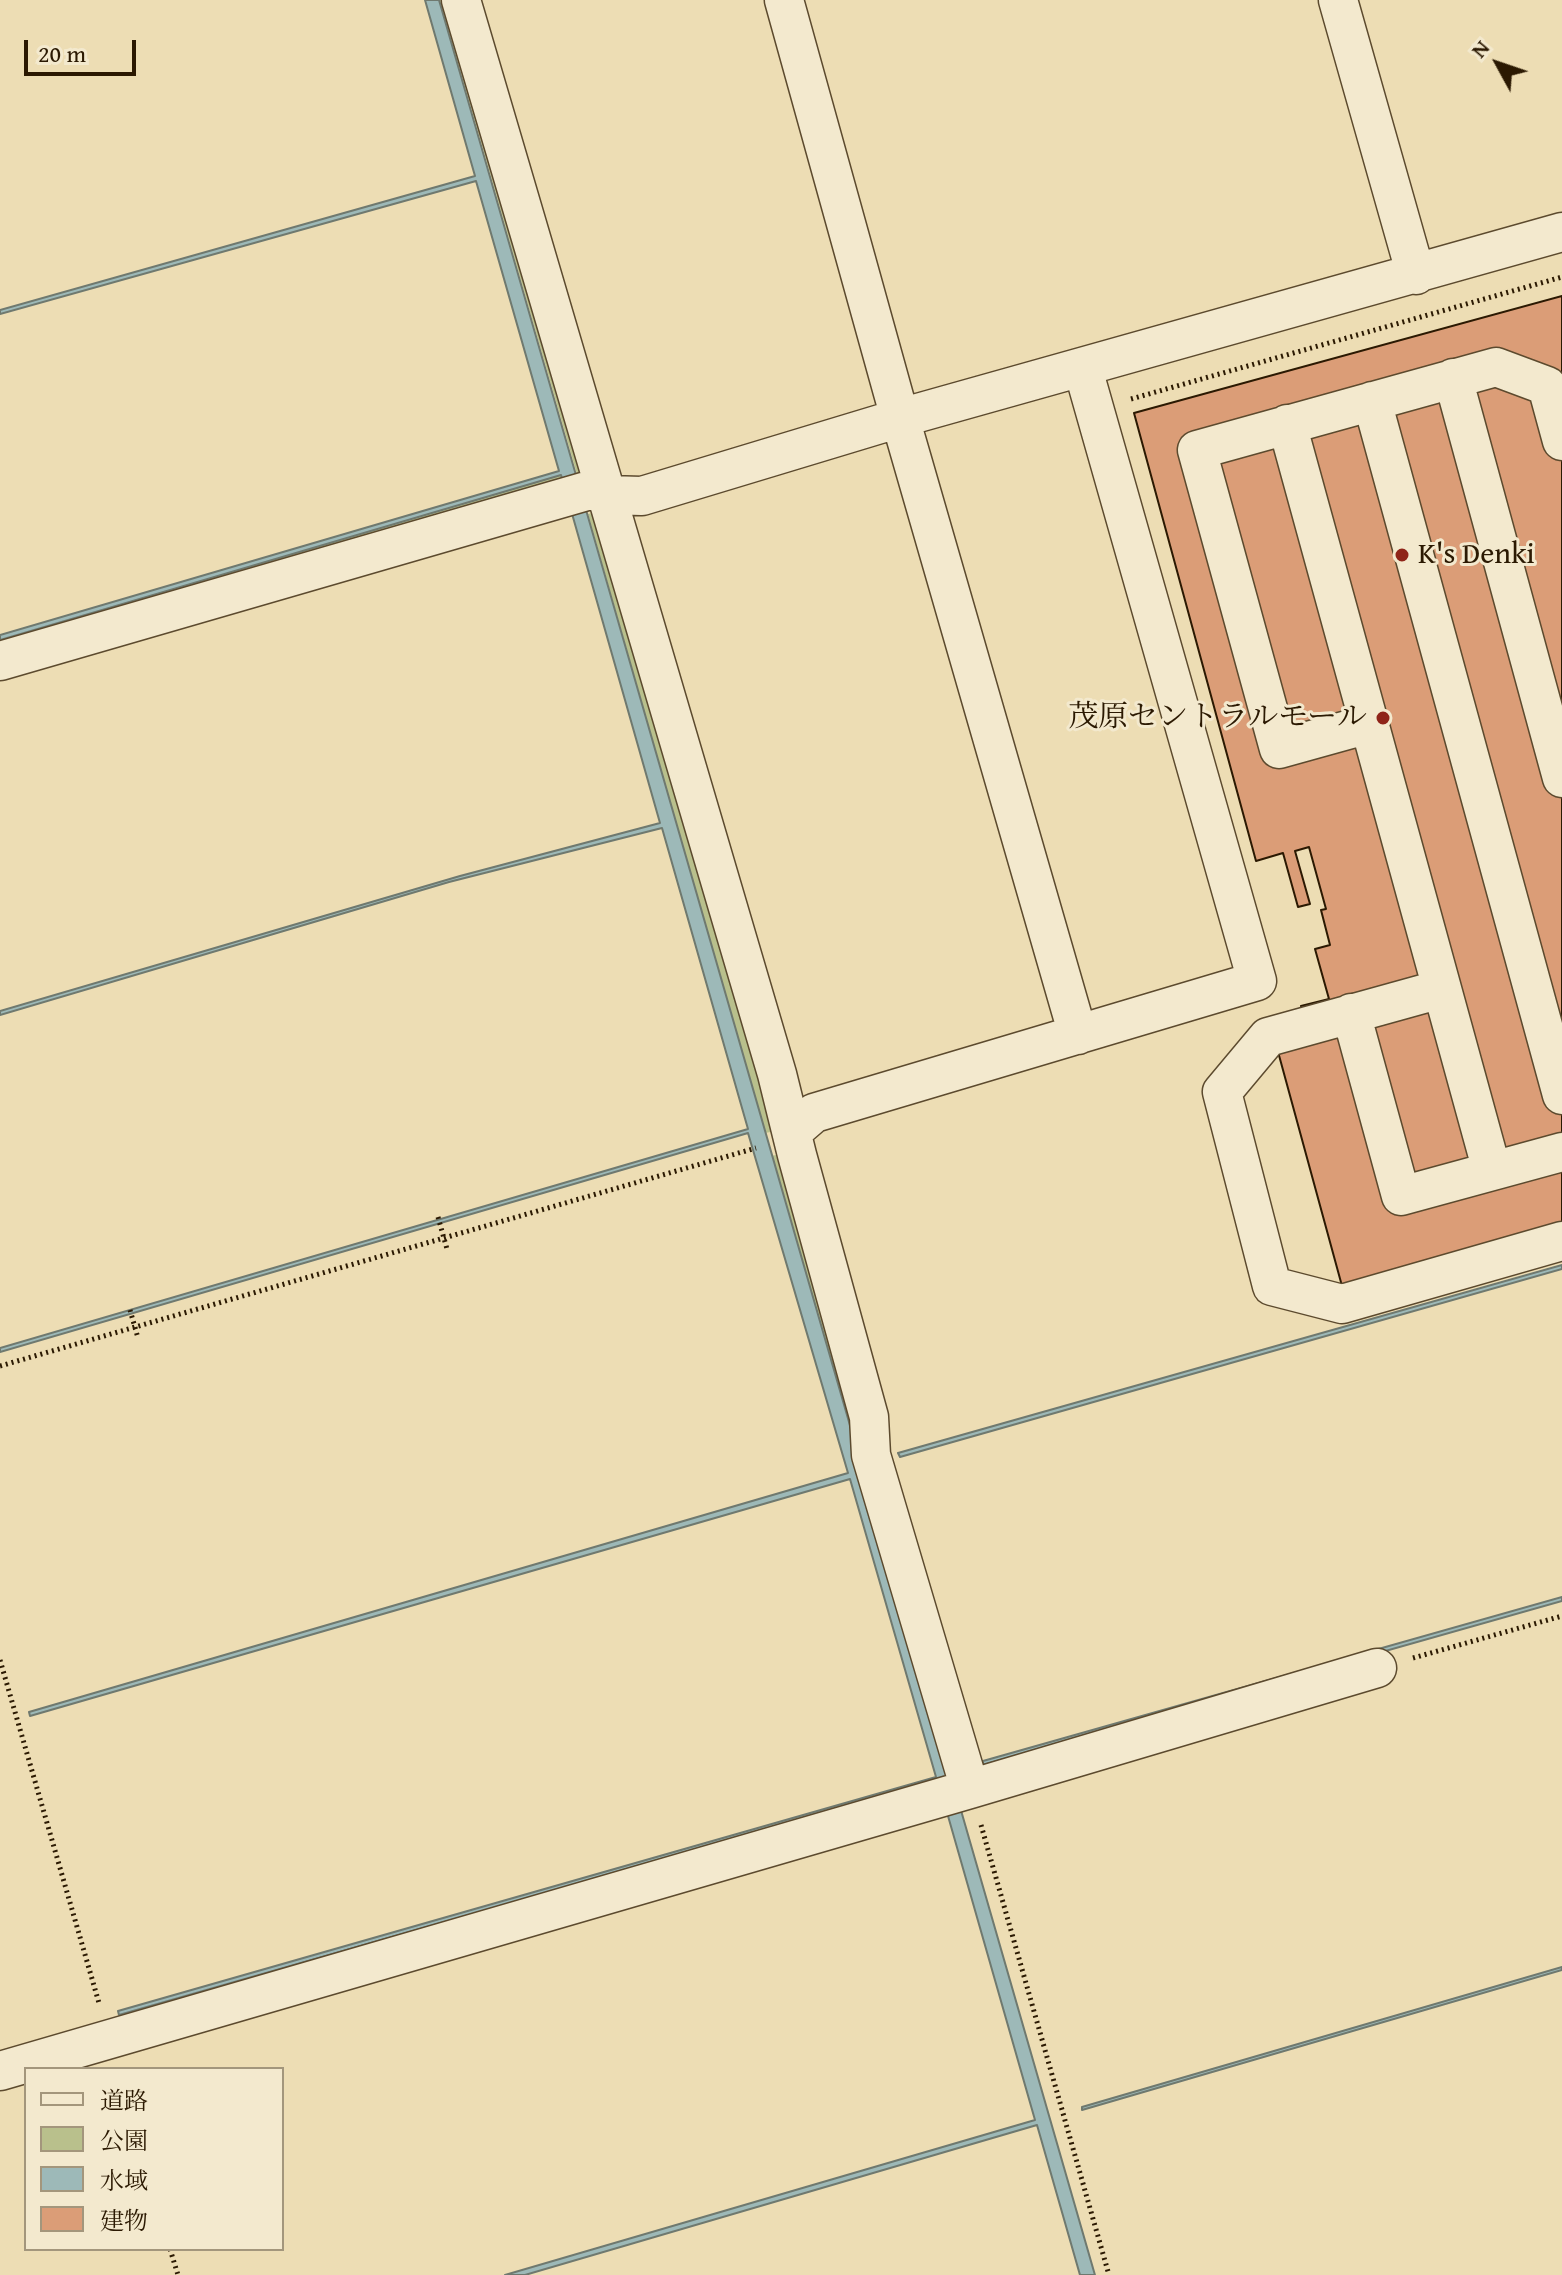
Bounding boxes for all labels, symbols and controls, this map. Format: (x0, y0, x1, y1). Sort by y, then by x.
scale bar (28, 24, 140, 74)
north arrow (1458, 24, 1538, 104)
text: N (1463, 33, 1497, 64)
text: 20 m (38, 36, 86, 71)
place label: K's Denki (1418, 537, 1535, 573)
marker: K's Denki (1393, 546, 1411, 564)
place label: 茂原セントラルモール (1068, 700, 1367, 736)
marker: 茂原セントラルモール (1374, 709, 1392, 727)
legend (24, 2067, 284, 2251)
text: 道路 (100, 2083, 148, 2118)
text: 公園 (100, 2123, 148, 2158)
text: 水域 (100, 2163, 148, 2198)
text: 建物 (100, 2203, 148, 2238)

